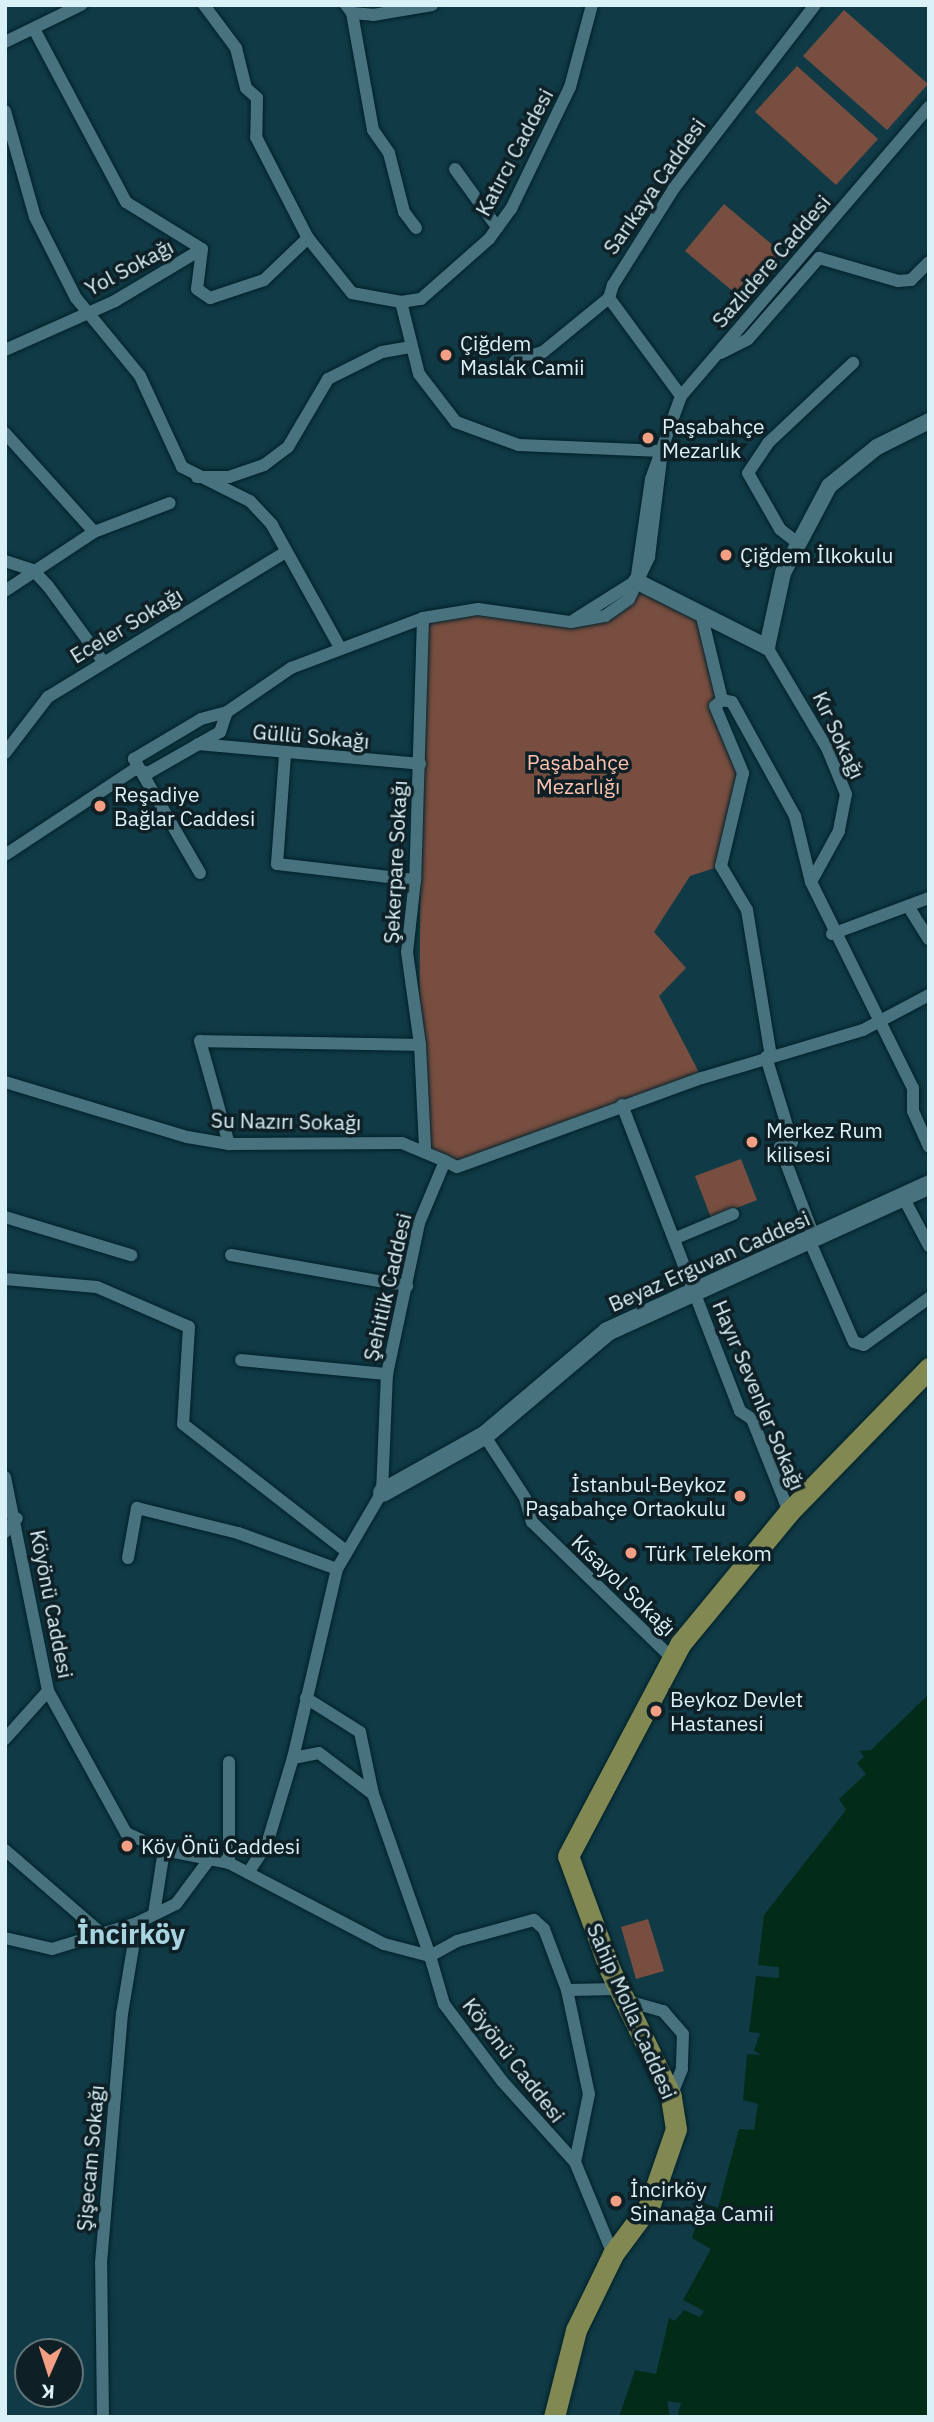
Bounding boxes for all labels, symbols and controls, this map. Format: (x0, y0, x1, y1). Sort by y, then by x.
street label: Katırcı Caddesi (470, 84, 558, 220)
street label: Sarıkaya Caddesi (598, 113, 710, 259)
street label: Sazlıdere Caddesi (707, 190, 835, 332)
street label: Yol Sokağı (81, 233, 177, 301)
place label: Çiğdem Maslak Camii (460, 330, 585, 380)
marker: Çiğdem Maslak Camii (438, 347, 454, 363)
place label: Paşabahçe Mezarlık (662, 413, 764, 463)
marker: Paşabahçe Mezarlık (640, 430, 656, 446)
place label: Çiğdem İlkokulu (740, 542, 893, 568)
marker: Çiğdem İlkokulu (718, 547, 734, 563)
street label: Eceler Sokağı (65, 582, 187, 668)
street label: Kır Sokağı (808, 687, 870, 783)
street label: Güllü Sokağı (251, 718, 371, 754)
park label: Paşabahçe Mezarlığı (527, 749, 629, 799)
street label: Şekerpare Sokağı (378, 780, 412, 944)
place label: Reşadiye Bağlar Caddesi (114, 781, 255, 831)
marker: Reşadiye Bağlar Caddesi (92, 798, 108, 814)
street label: Su Nazırı Sokağı (210, 1107, 362, 1135)
place label: Merkez Rum kilisesi (766, 1117, 883, 1167)
marker: Merkez Rum kilisesi (744, 1134, 760, 1150)
street label: Beyaz Erguvan Caddesi (605, 1205, 813, 1317)
street label: Şehitlik Caddesi (358, 1211, 416, 1363)
street label: Hayır Sevenler Sokağı (708, 1296, 810, 1494)
place label: İstanbul-Beykoz Paşabahçe Ortaokulu (525, 1471, 726, 1521)
marker: İstanbul-Beykoz Paşabahçe Ortaokulu (732, 1488, 748, 1504)
street label: Köyönü Caddesi (25, 1527, 79, 1681)
street label: Kısayol Sokağı (567, 1529, 681, 1641)
place label: Türk Telekom (645, 1540, 772, 1566)
marker: Türk Telekom (623, 1545, 639, 1561)
place label: Beykoz Devlet Hastanesi (670, 1686, 803, 1736)
marker: Beykoz Devlet Hastanesi (648, 1703, 664, 1719)
place label: Köy Önü Caddesi (141, 1833, 300, 1859)
marker: Köy Önü Caddesi (119, 1838, 135, 1854)
district label: İncirköy (77, 1917, 185, 1951)
street label: Sahip Molla Caddesi (582, 1919, 682, 2103)
street label: Köyönü Caddesi (458, 1993, 570, 2127)
street label: Şişecam Sokağı (71, 2084, 109, 2232)
place label: İncirköy Sinanağa Camii (630, 2176, 774, 2226)
marker: İncirköy Sinanağa Camii (608, 2193, 624, 2209)
north arrow (14, 2338, 84, 2408)
text: K (41, 2380, 55, 2404)

